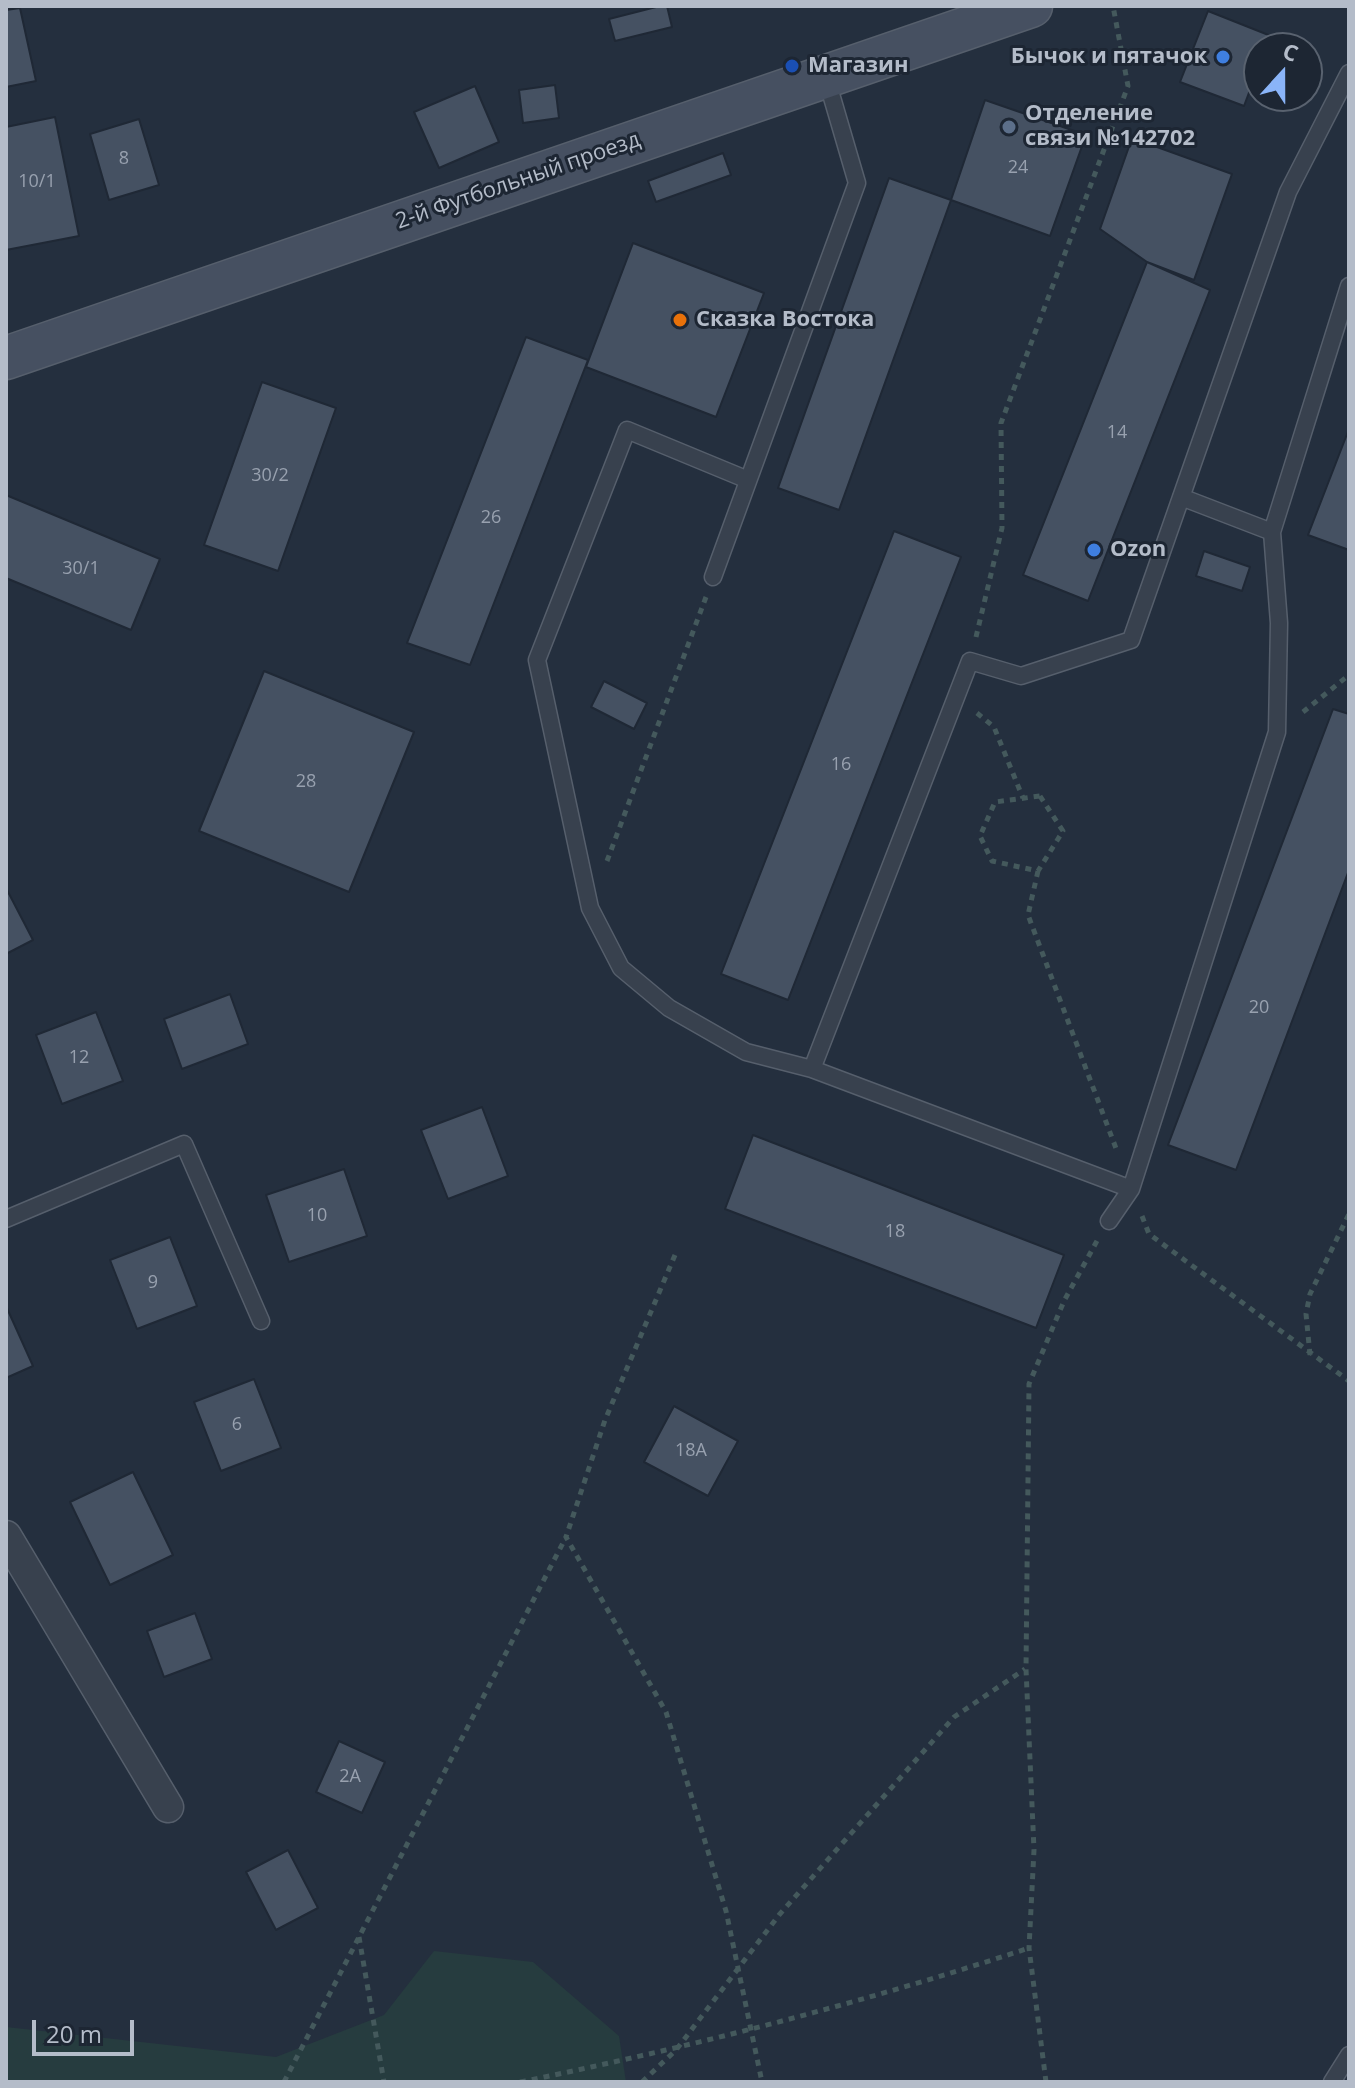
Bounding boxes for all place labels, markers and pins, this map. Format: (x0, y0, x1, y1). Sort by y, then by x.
place label: Бычок и пятачок (1011, 44, 1207, 70)
marker: Бычок и пятачок (1214, 48, 1232, 66)
place label: Магазин (808, 53, 908, 79)
marker: Магазин (783, 57, 801, 75)
place label: Отделение связи №142702 (1025, 101, 1195, 152)
marker: Отделение связи №142702 (1000, 118, 1018, 136)
place label: Сказка Востока (696, 307, 874, 333)
marker: Сказка Востока (671, 311, 689, 329)
place label: Ozon (1110, 537, 1166, 563)
marker: Ozon (1085, 541, 1103, 559)

